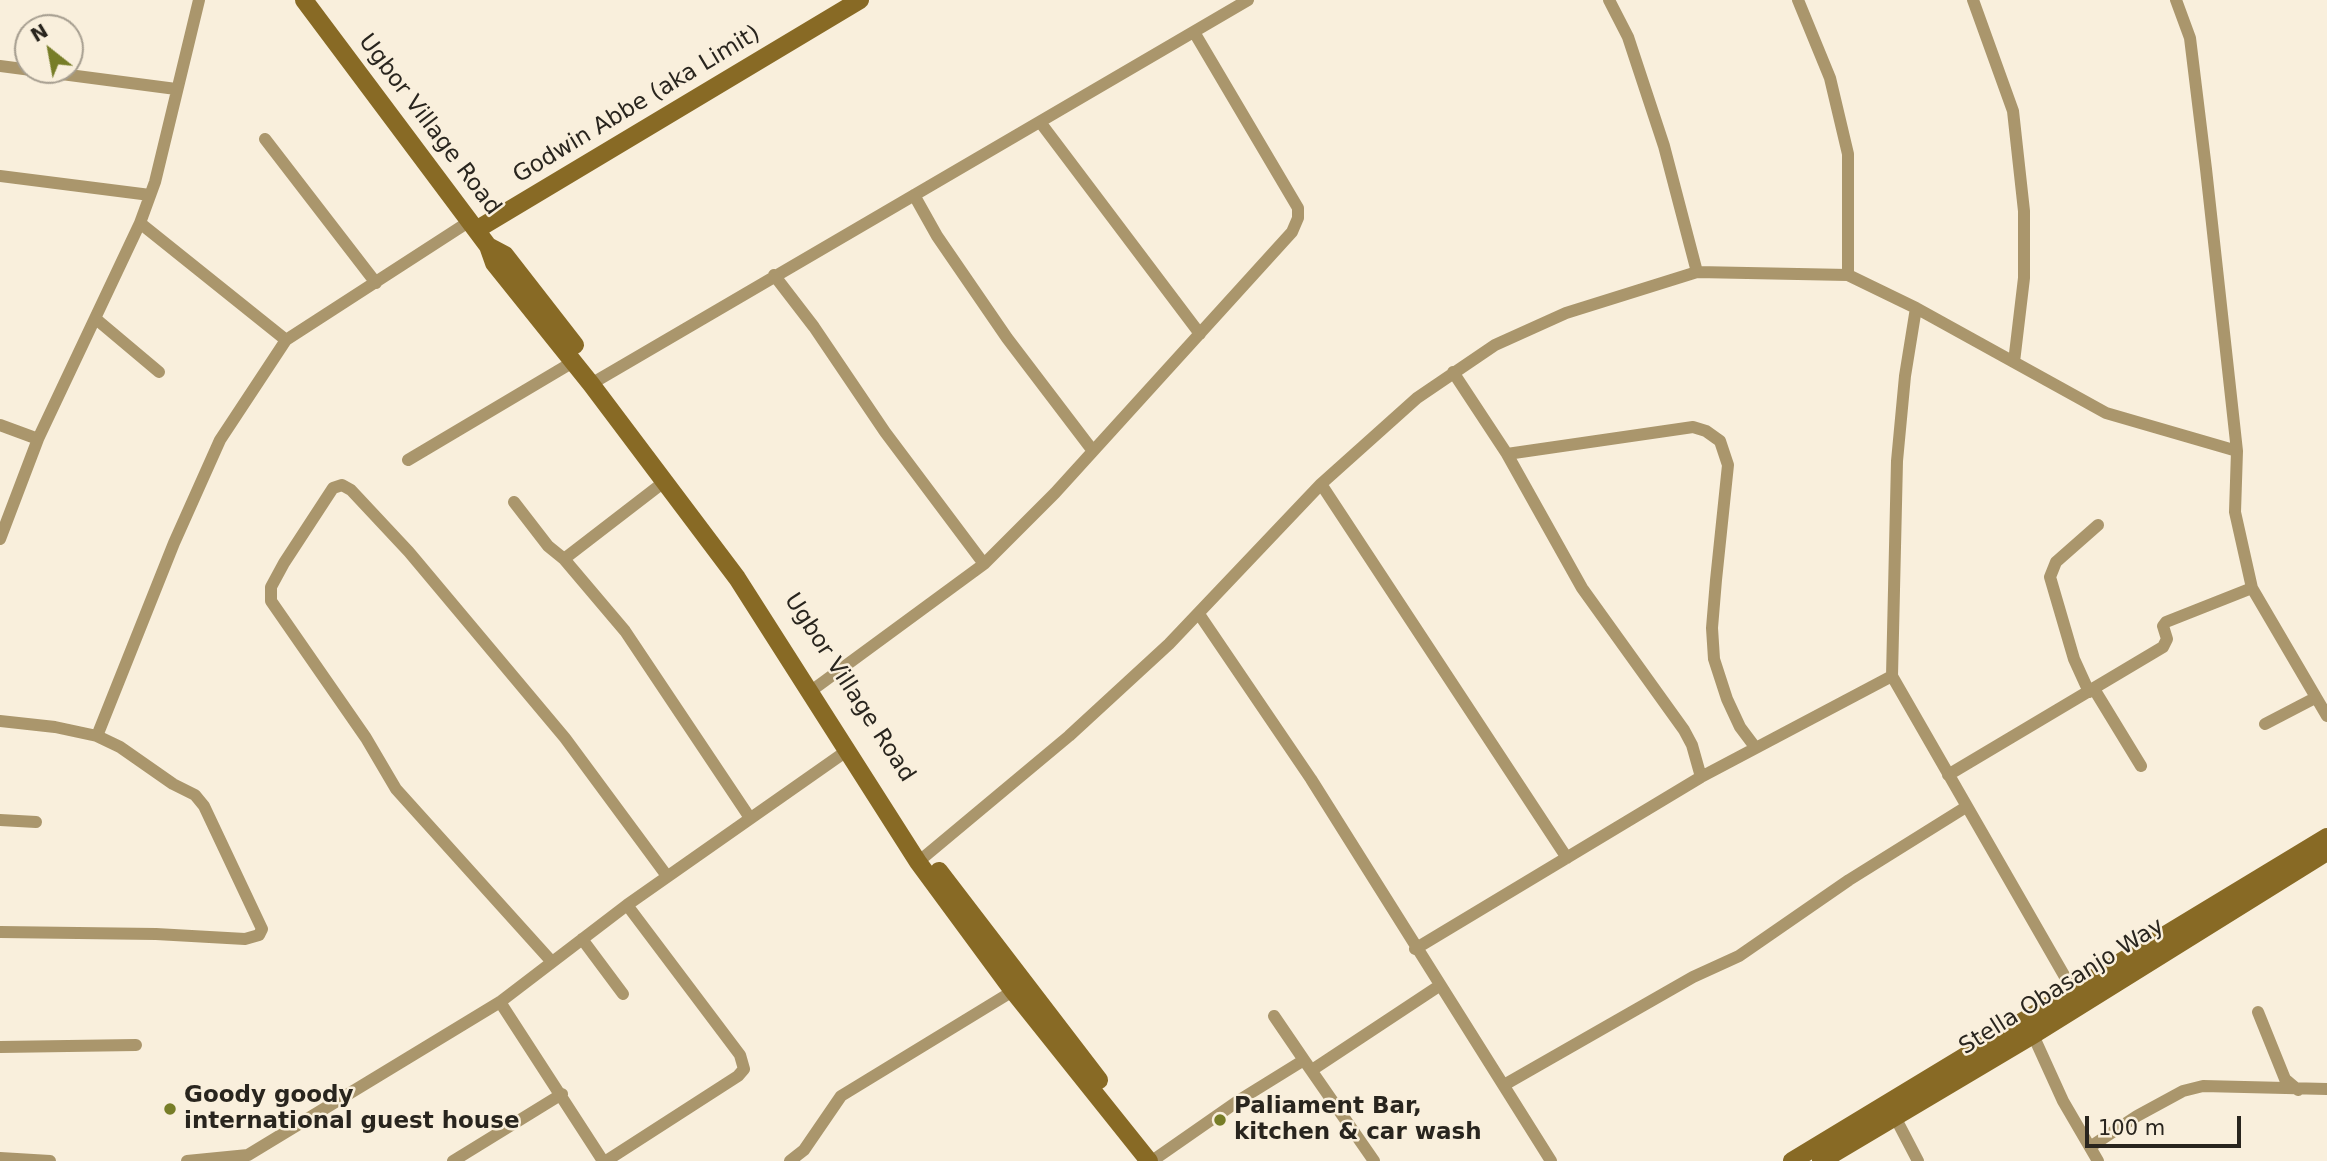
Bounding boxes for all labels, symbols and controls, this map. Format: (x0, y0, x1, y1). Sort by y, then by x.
north arrow (14, 14, 84, 84)
text: N (27, 19, 52, 46)
street label: Godwin Abbe (aka Limit) (508, 20, 766, 190)
street label: Ugbor Village Road (352, 29, 506, 221)
street label: Ugbor Village Road (778, 589, 920, 787)
street label: Stella Obasanjo Way (1955, 913, 2169, 1061)
place label: Goody goody international guest house (184, 1082, 520, 1136)
place label: Paliament Bar, kitchen & car wash (1234, 1093, 1482, 1147)
marker: Goody goody international guest house (162, 1101, 178, 1117)
scale bar (2089, 1102, 2245, 1146)
marker: Paliament Bar, kitchen & car wash (1212, 1112, 1228, 1128)
text: 100 m (2098, 1116, 2165, 1140)

